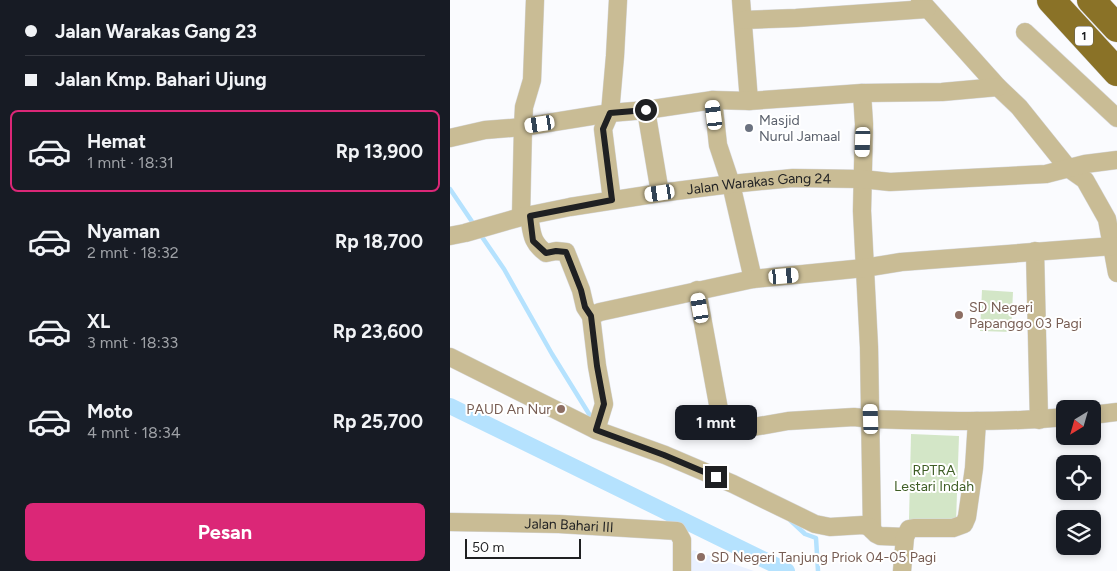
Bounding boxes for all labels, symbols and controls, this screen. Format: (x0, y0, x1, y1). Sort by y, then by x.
text: Jalan Warakas Gang 23 (55, 20, 257, 43)
road number: 1 (1075, 27, 1093, 46)
text: Jalan Kmp. Bahari Ujung (55, 68, 267, 91)
route start (635, 99, 657, 121)
car (704, 99, 723, 131)
place label: Masjid Nurul Jamaal (759, 112, 840, 145)
car (524, 114, 555, 134)
marker: Masjid Nurul Jamaal (743, 122, 755, 134)
car (854, 127, 871, 157)
icon: car (27, 129, 72, 174)
text: Hemat (87, 130, 146, 153)
text: Rp 13,900 (336, 140, 423, 163)
text: 1 mnt · 18:31 (87, 153, 174, 172)
street label: Jalan Warakas Gang 24 (685, 170, 832, 199)
car (644, 183, 675, 203)
icon: car (27, 219, 72, 264)
text: Nyaman (87, 220, 160, 243)
text: Rp 18,700 (335, 230, 423, 253)
text: 2 mnt · 18:32 (87, 243, 179, 262)
car (768, 267, 799, 285)
car (690, 292, 709, 324)
place label: SD Negeri Papanggo 03 Pagi (969, 299, 1082, 332)
icon: car (27, 309, 72, 354)
marker: SD Negeri Papanggo 03 Pagi (953, 309, 965, 321)
text: XL (87, 310, 110, 333)
text: Rp 23,600 (333, 320, 423, 343)
text: 3 mnt · 18:33 (87, 333, 178, 352)
icon: car (27, 399, 72, 444)
text: Moto (87, 400, 133, 423)
north arrow (1056, 400, 1101, 445)
map controls (1056, 400, 1101, 555)
place label: PAUD An Nur (466, 401, 551, 418)
marker: PAUD An Nur (555, 403, 567, 415)
callout: 1 mnt (675, 404, 757, 440)
car (862, 404, 879, 434)
text: Rp 25,700 (333, 410, 423, 433)
text: 1 mnt (696, 413, 736, 432)
text: 4 mnt · 18:34 (87, 423, 181, 442)
button: locate (1056, 455, 1101, 500)
park label: RPTRA Lestari Indah (894, 462, 974, 495)
route end (705, 466, 727, 488)
button: Pesan (25, 503, 425, 561)
button: layers (1056, 510, 1101, 555)
street label: Jalan Bahari III (524, 515, 614, 536)
scale bar (465, 536, 581, 559)
text: 50 m (472, 539, 504, 556)
place label: SD Negeri Tanjung Priok 04-05 Pagi (711, 549, 936, 566)
marker: SD Negeri Tanjung Priok 04-05 Pagi (695, 551, 707, 563)

